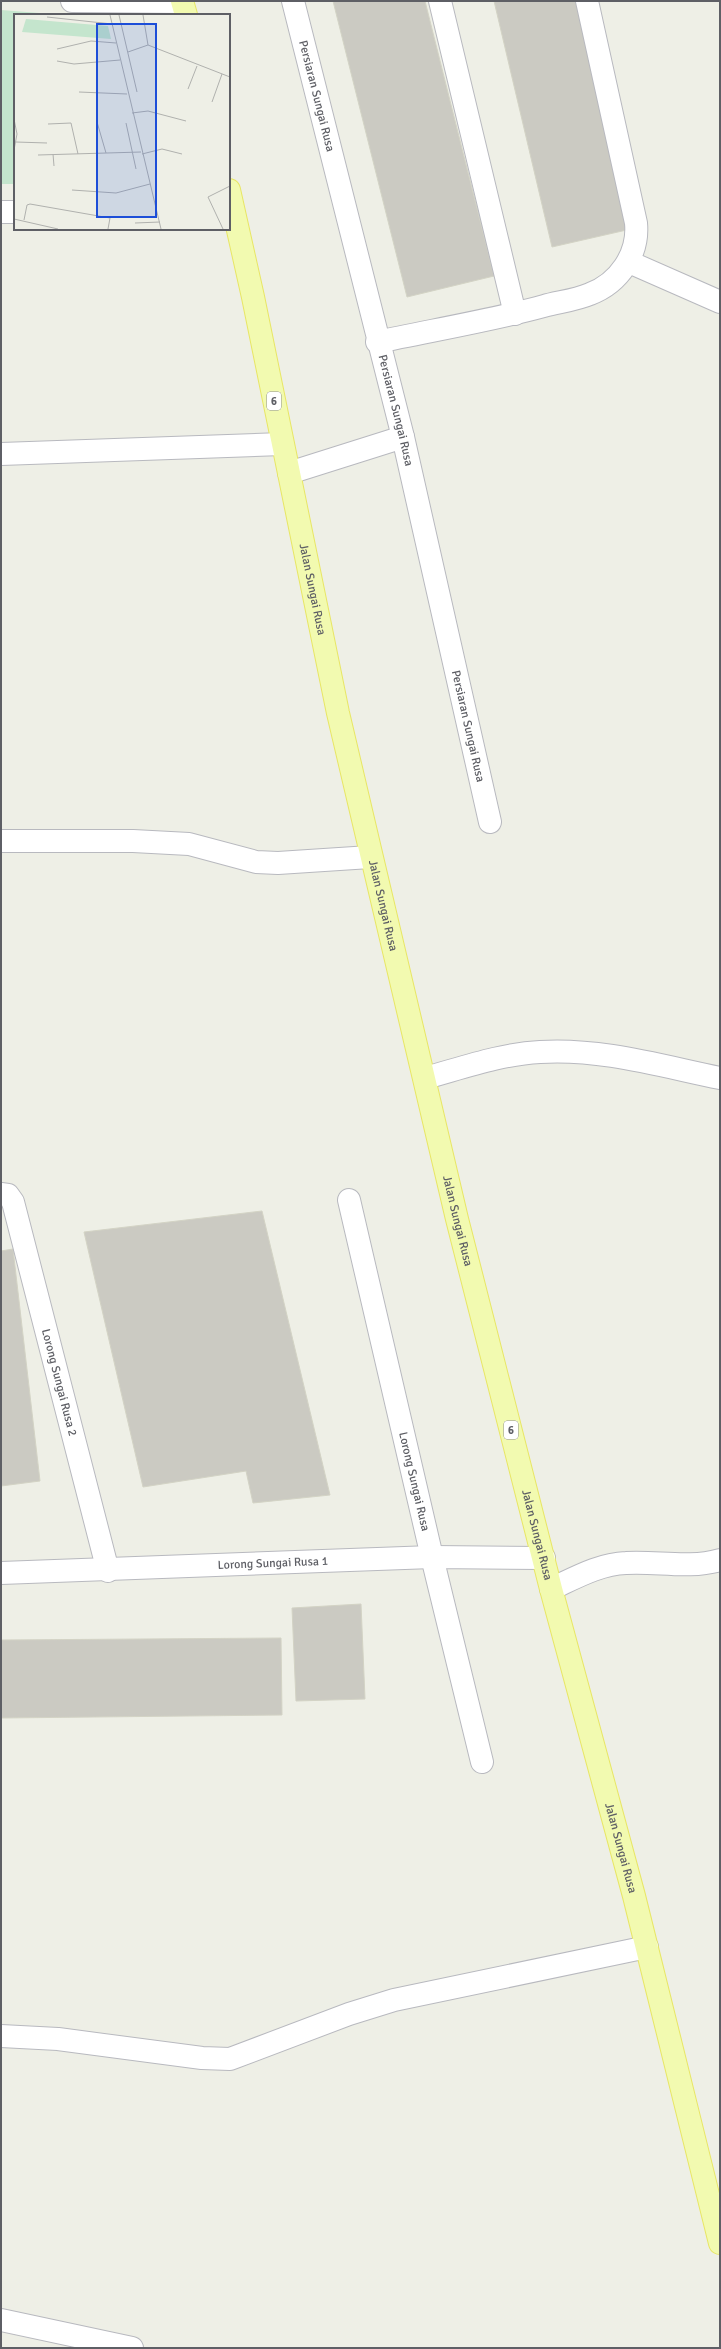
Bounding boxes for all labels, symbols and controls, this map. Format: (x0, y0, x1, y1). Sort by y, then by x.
inset map (14, 14, 230, 230)
street label: Persiaran Sungai Rusa (296, 39, 338, 153)
street label: Persiaran Sungai Rusa (375, 353, 417, 467)
road number: 6 (267, 392, 281, 410)
street label: Jalan Sungai Rusa (296, 542, 329, 636)
street label: Persiaran Sungai Rusa (448, 669, 488, 783)
street label: Jalan Sungai Rusa (365, 858, 401, 952)
street label: Jalan Sungai Rusa (439, 1174, 476, 1268)
street label: Lorong Sungai Rusa 2 (38, 1327, 80, 1438)
road number: 6 (504, 1421, 518, 1439)
street label: Lorong Sungai Rusa (396, 1430, 433, 1533)
street label: Jalan Sungai Rusa (519, 1488, 556, 1582)
street label: Lorong Sungai Rusa 1 (217, 1553, 328, 1572)
street label: Jalan Sungai Rusa (602, 1801, 640, 1895)

